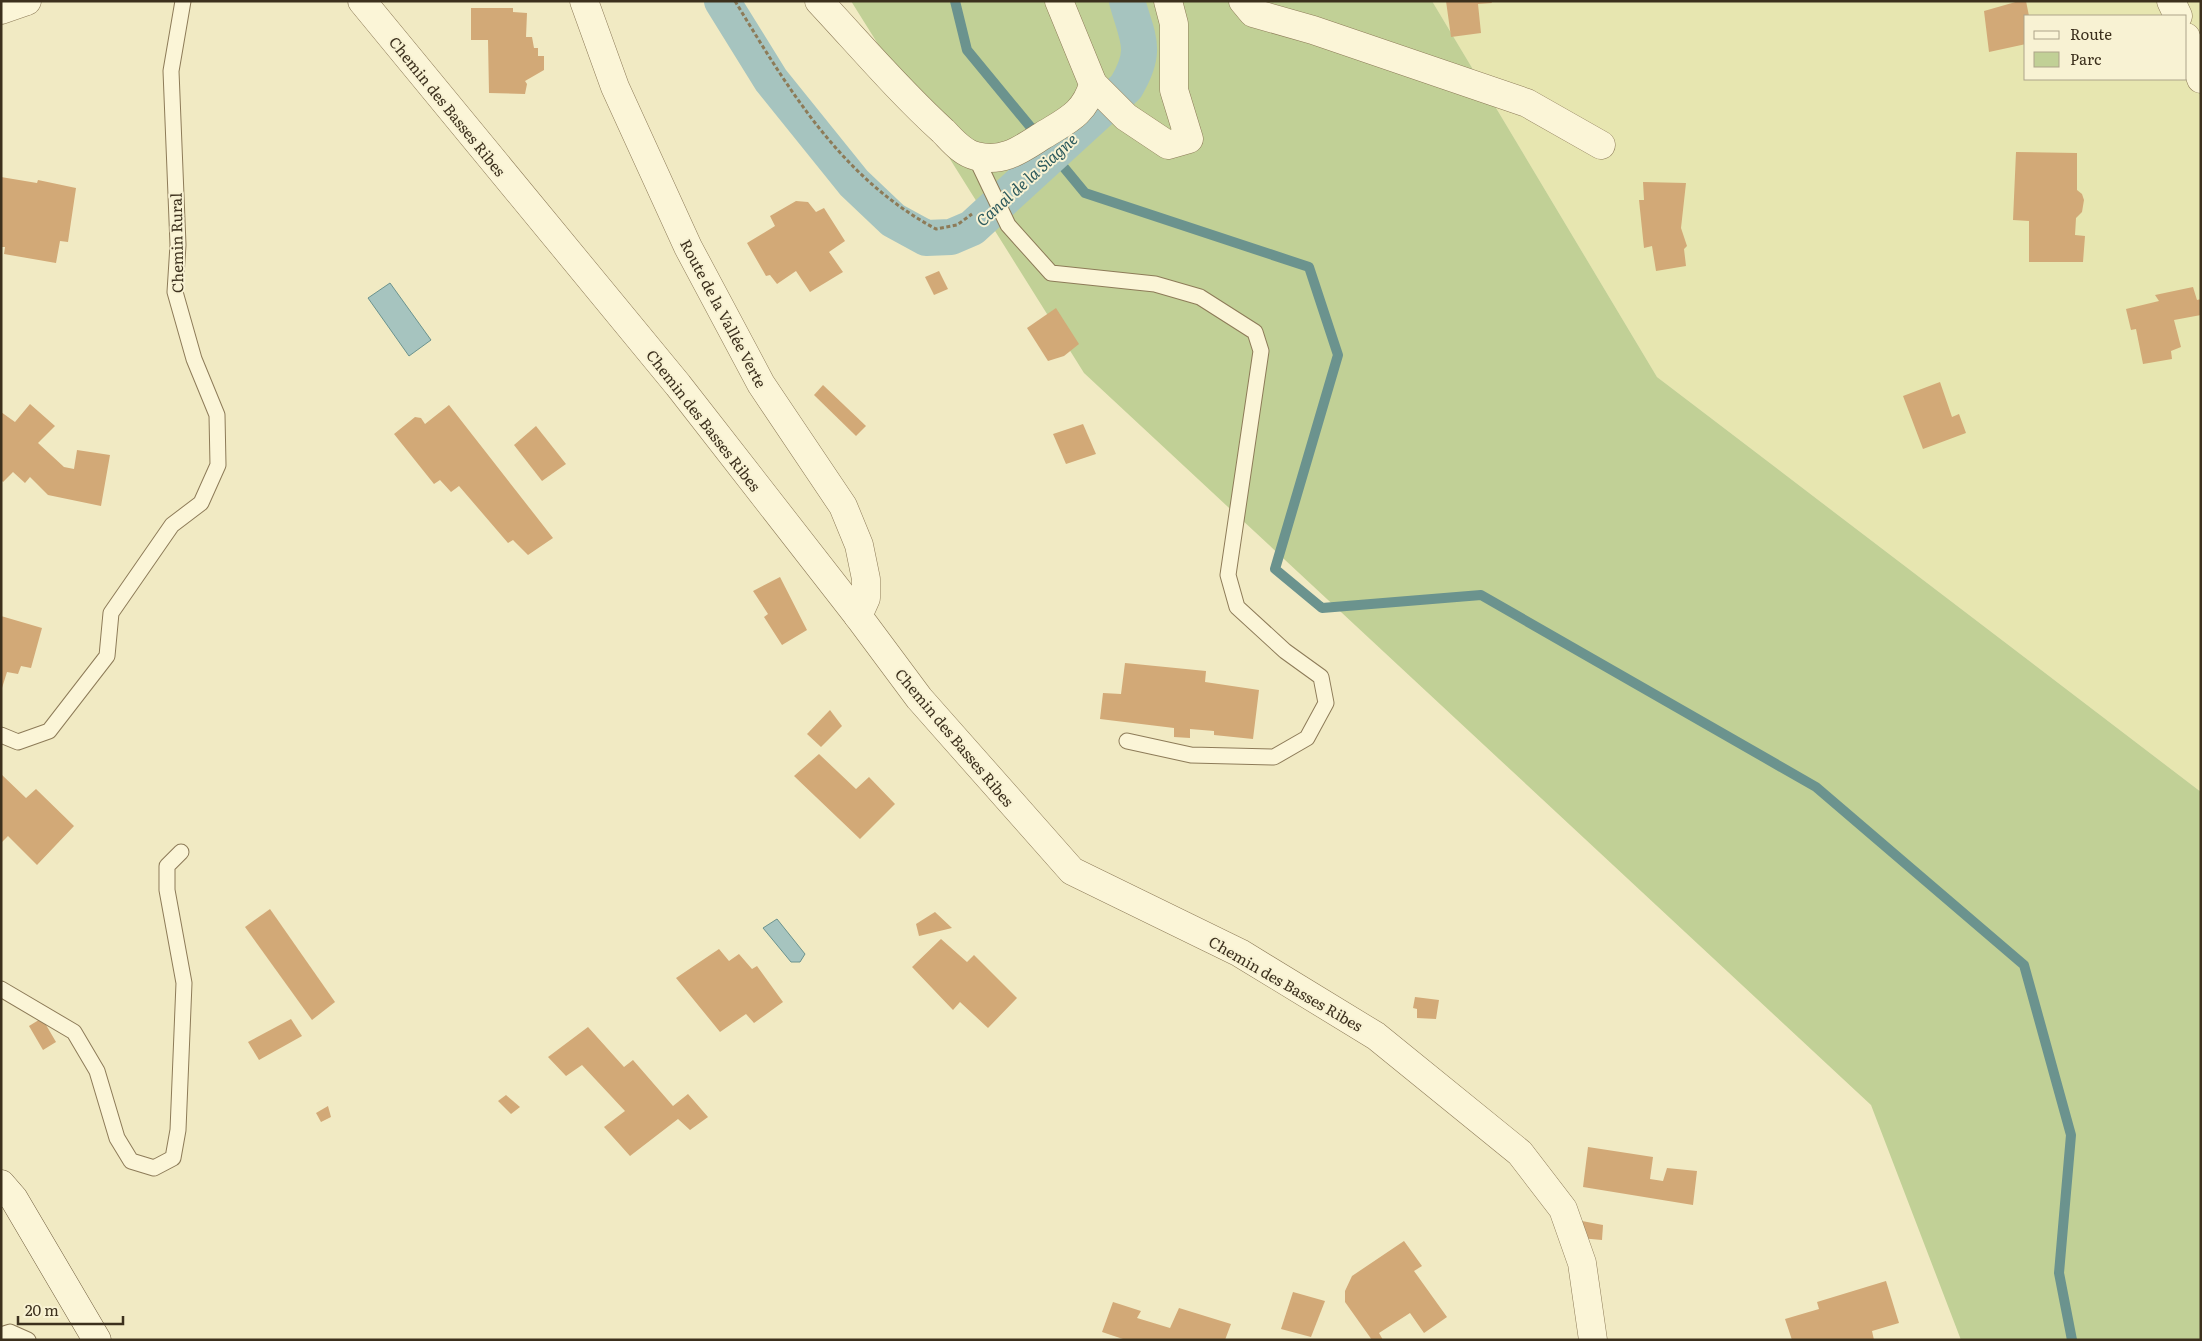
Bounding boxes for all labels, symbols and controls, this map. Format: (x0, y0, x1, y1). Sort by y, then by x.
legend (2024, 15, 2187, 80)
text: Route (2070, 22, 2112, 45)
street label: Chemin des Basses Ribes (384, 31, 512, 181)
text: Parc (2070, 47, 2102, 70)
water label: Canal de la Siagne (970, 127, 1082, 231)
street label: Chemin Rural (164, 193, 188, 293)
street label: Route de la Vallée Verte (675, 234, 773, 392)
street label: Chemin des Basses Ribes (641, 344, 767, 496)
street label: Chemin des Basses Ribes (890, 663, 1020, 811)
street label: Chemin des Basses Ribes (1205, 929, 1367, 1037)
scale bar (18, 1294, 122, 1326)
text: 20 m (25, 1298, 59, 1321)

